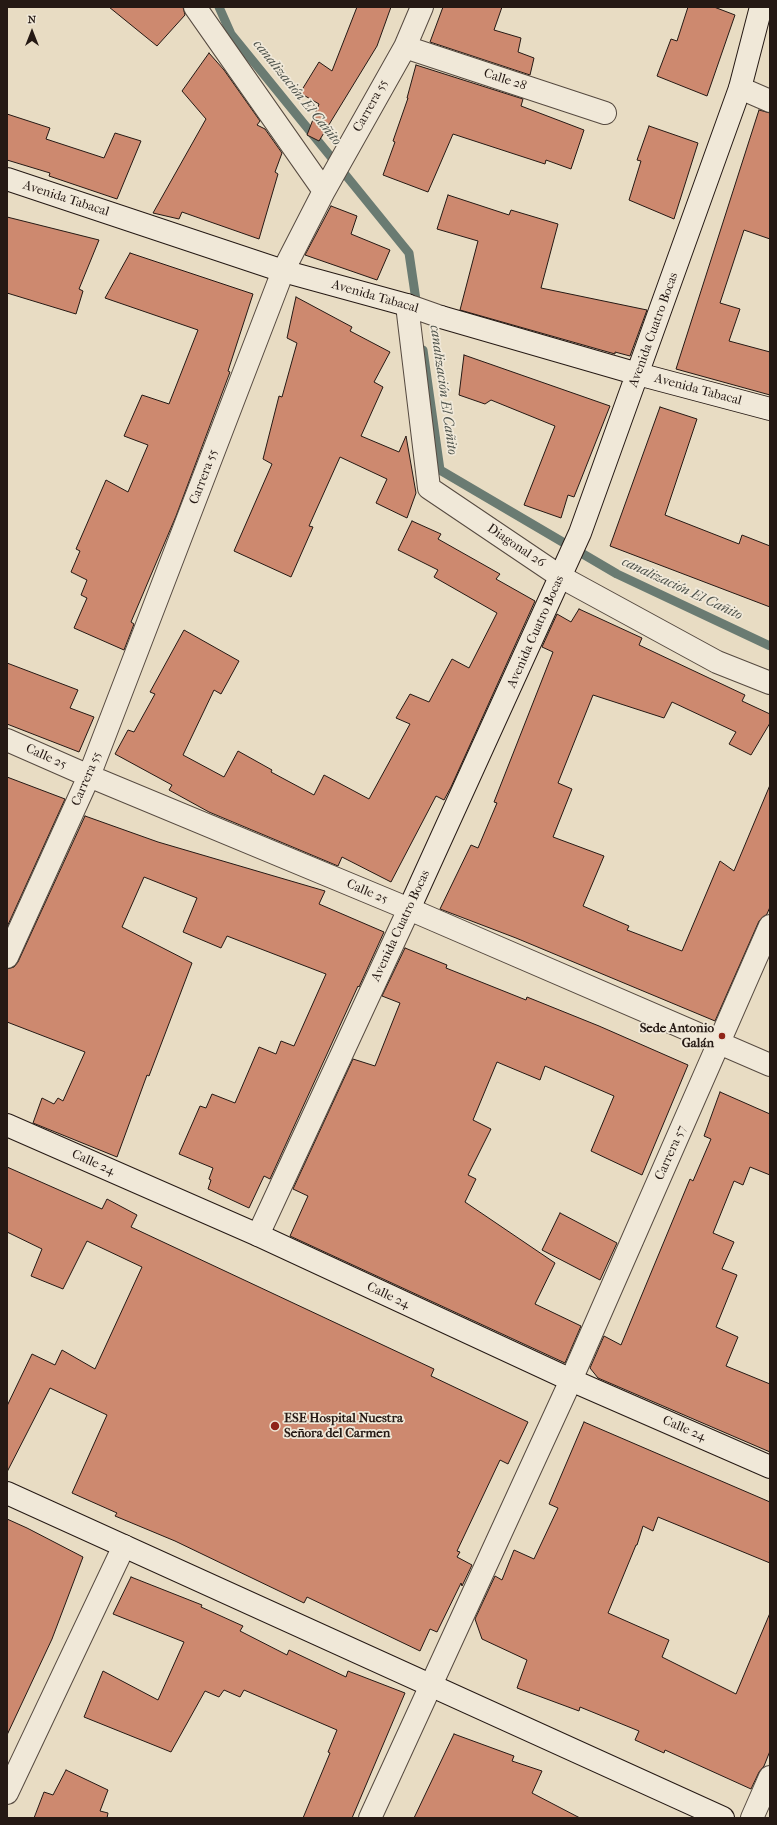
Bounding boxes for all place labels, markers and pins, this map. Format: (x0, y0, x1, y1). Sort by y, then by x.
place label: Sede Antonio Galán (640, 1021, 714, 1052)
marker: Sede Antonio Galán (717, 1031, 727, 1041)
place label: ESE Hospital Nuestra Señora del Carmen (284, 1411, 403, 1442)
marker: ESE Hospital Nuestra Señora del Carmen (269, 1420, 281, 1432)

